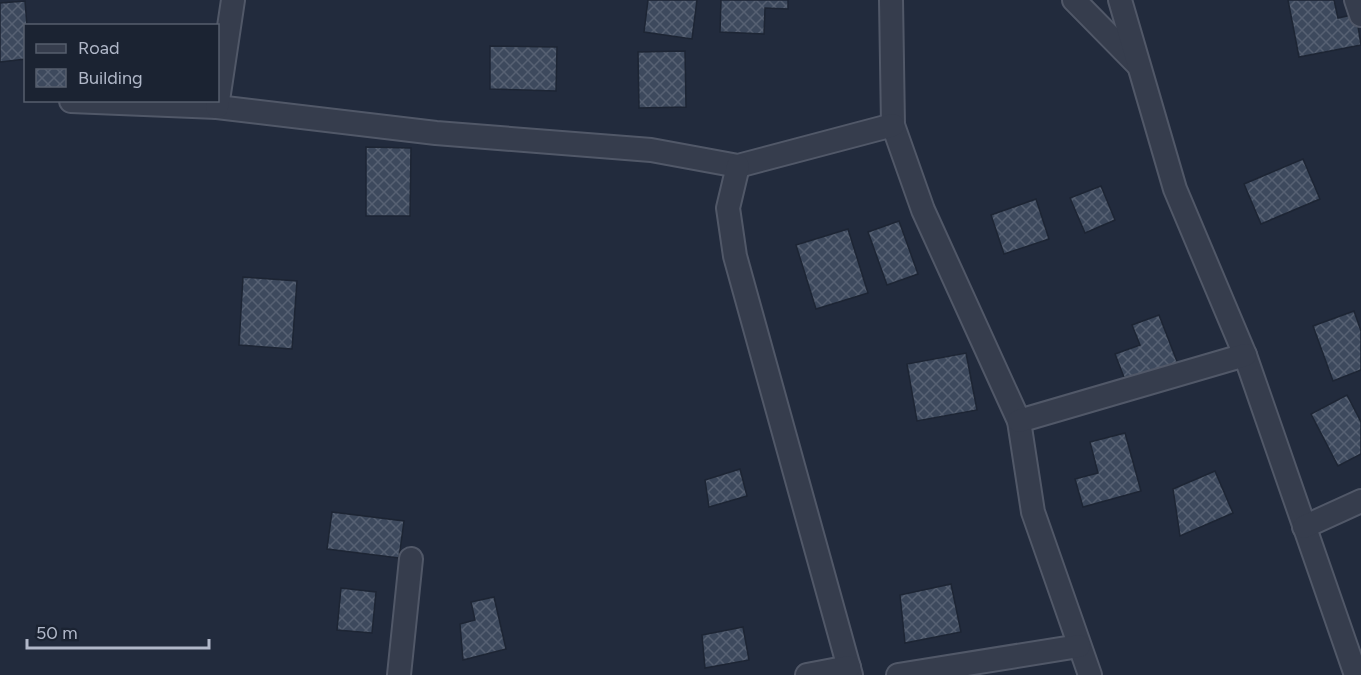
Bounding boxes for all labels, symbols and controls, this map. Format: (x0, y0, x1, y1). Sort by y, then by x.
legend (24, 24, 219, 102)
text: Road (78, 37, 119, 59)
text: Building (78, 67, 143, 89)
scale bar (27, 612, 208, 650)
text: 50 m (36, 622, 78, 644)

